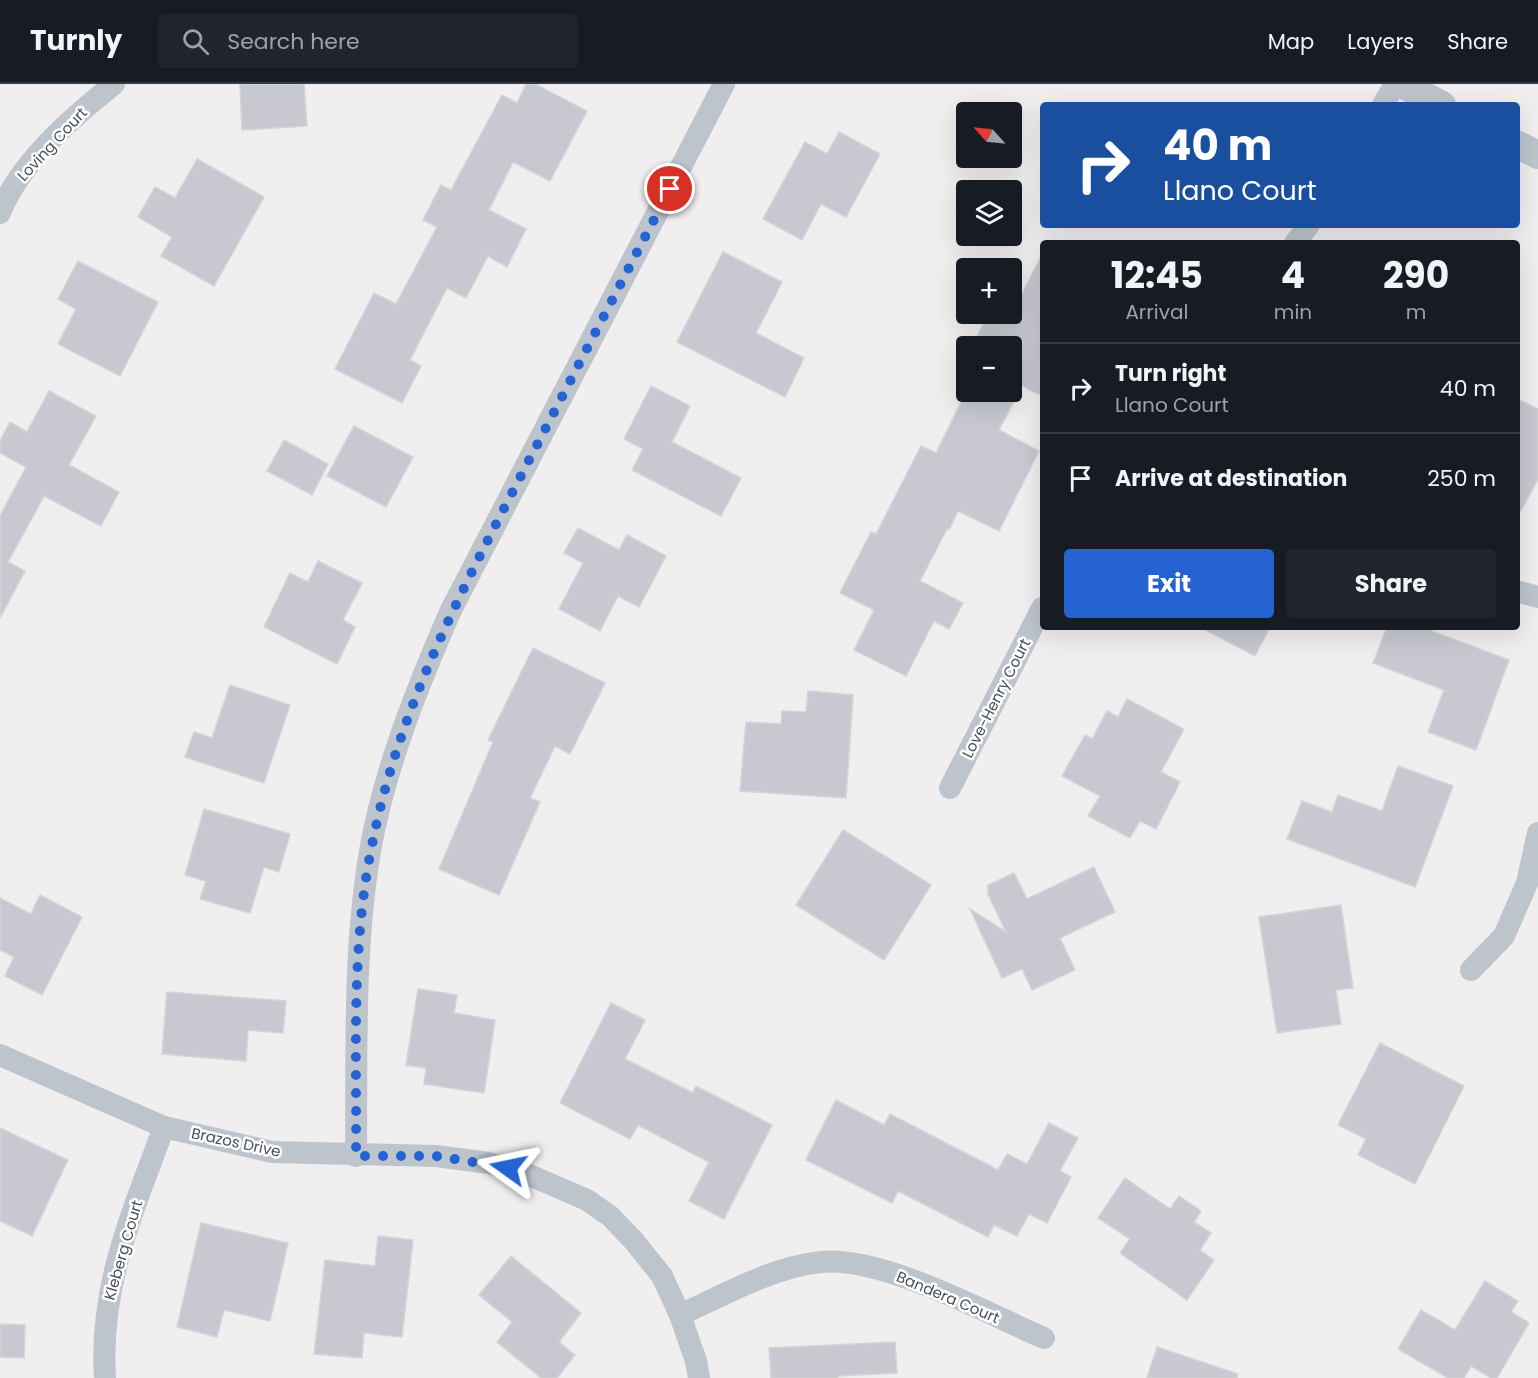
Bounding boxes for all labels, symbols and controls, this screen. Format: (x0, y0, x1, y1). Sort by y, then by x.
search box (158, 14, 578, 68)
text: Turnly (30, 21, 122, 60)
icon: search (179, 25, 212, 58)
text: Search here (227, 26, 360, 57)
text: Map (1268, 27, 1314, 56)
text: Layers (1347, 27, 1414, 56)
text: Share (1447, 27, 1508, 56)
north arrow (956, 102, 1022, 168)
map controls (956, 102, 1022, 402)
street label: Loving Court (12, 103, 92, 185)
text: 40 m (1163, 116, 1272, 175)
icon: right (1064, 126, 1142, 204)
pin (644, 163, 695, 214)
icon: arrive (653, 172, 686, 205)
text: Llano Court (1163, 172, 1317, 209)
button: layers (956, 180, 1022, 246)
text: 12:45 (1111, 250, 1203, 301)
text: 4 (1281, 250, 1305, 301)
text: 290 (1383, 250, 1449, 301)
button: + (956, 258, 1022, 324)
text: Arrival (1125, 298, 1188, 326)
text: min (1274, 298, 1312, 326)
text: m (1406, 298, 1426, 326)
button: − (956, 336, 1022, 402)
text: Turn right (1115, 358, 1226, 389)
icon: right (1064, 372, 1097, 405)
text: 40 m (1440, 373, 1496, 404)
text: Llano Court (1115, 391, 1229, 419)
icon: arrive (1064, 462, 1097, 495)
text: Arrive at destination (1115, 463, 1347, 494)
text: 250 m (1427, 463, 1496, 494)
button: Exit (1064, 549, 1274, 618)
button: Share (1286, 549, 1496, 618)
street label: Love-Henry Court (957, 635, 1035, 761)
street label: Brazos Drive (189, 1122, 283, 1162)
position arrow (476, 1136, 540, 1200)
street label: Kleberg Court (99, 1198, 147, 1302)
street label: Bandera Court (893, 1266, 1003, 1328)

